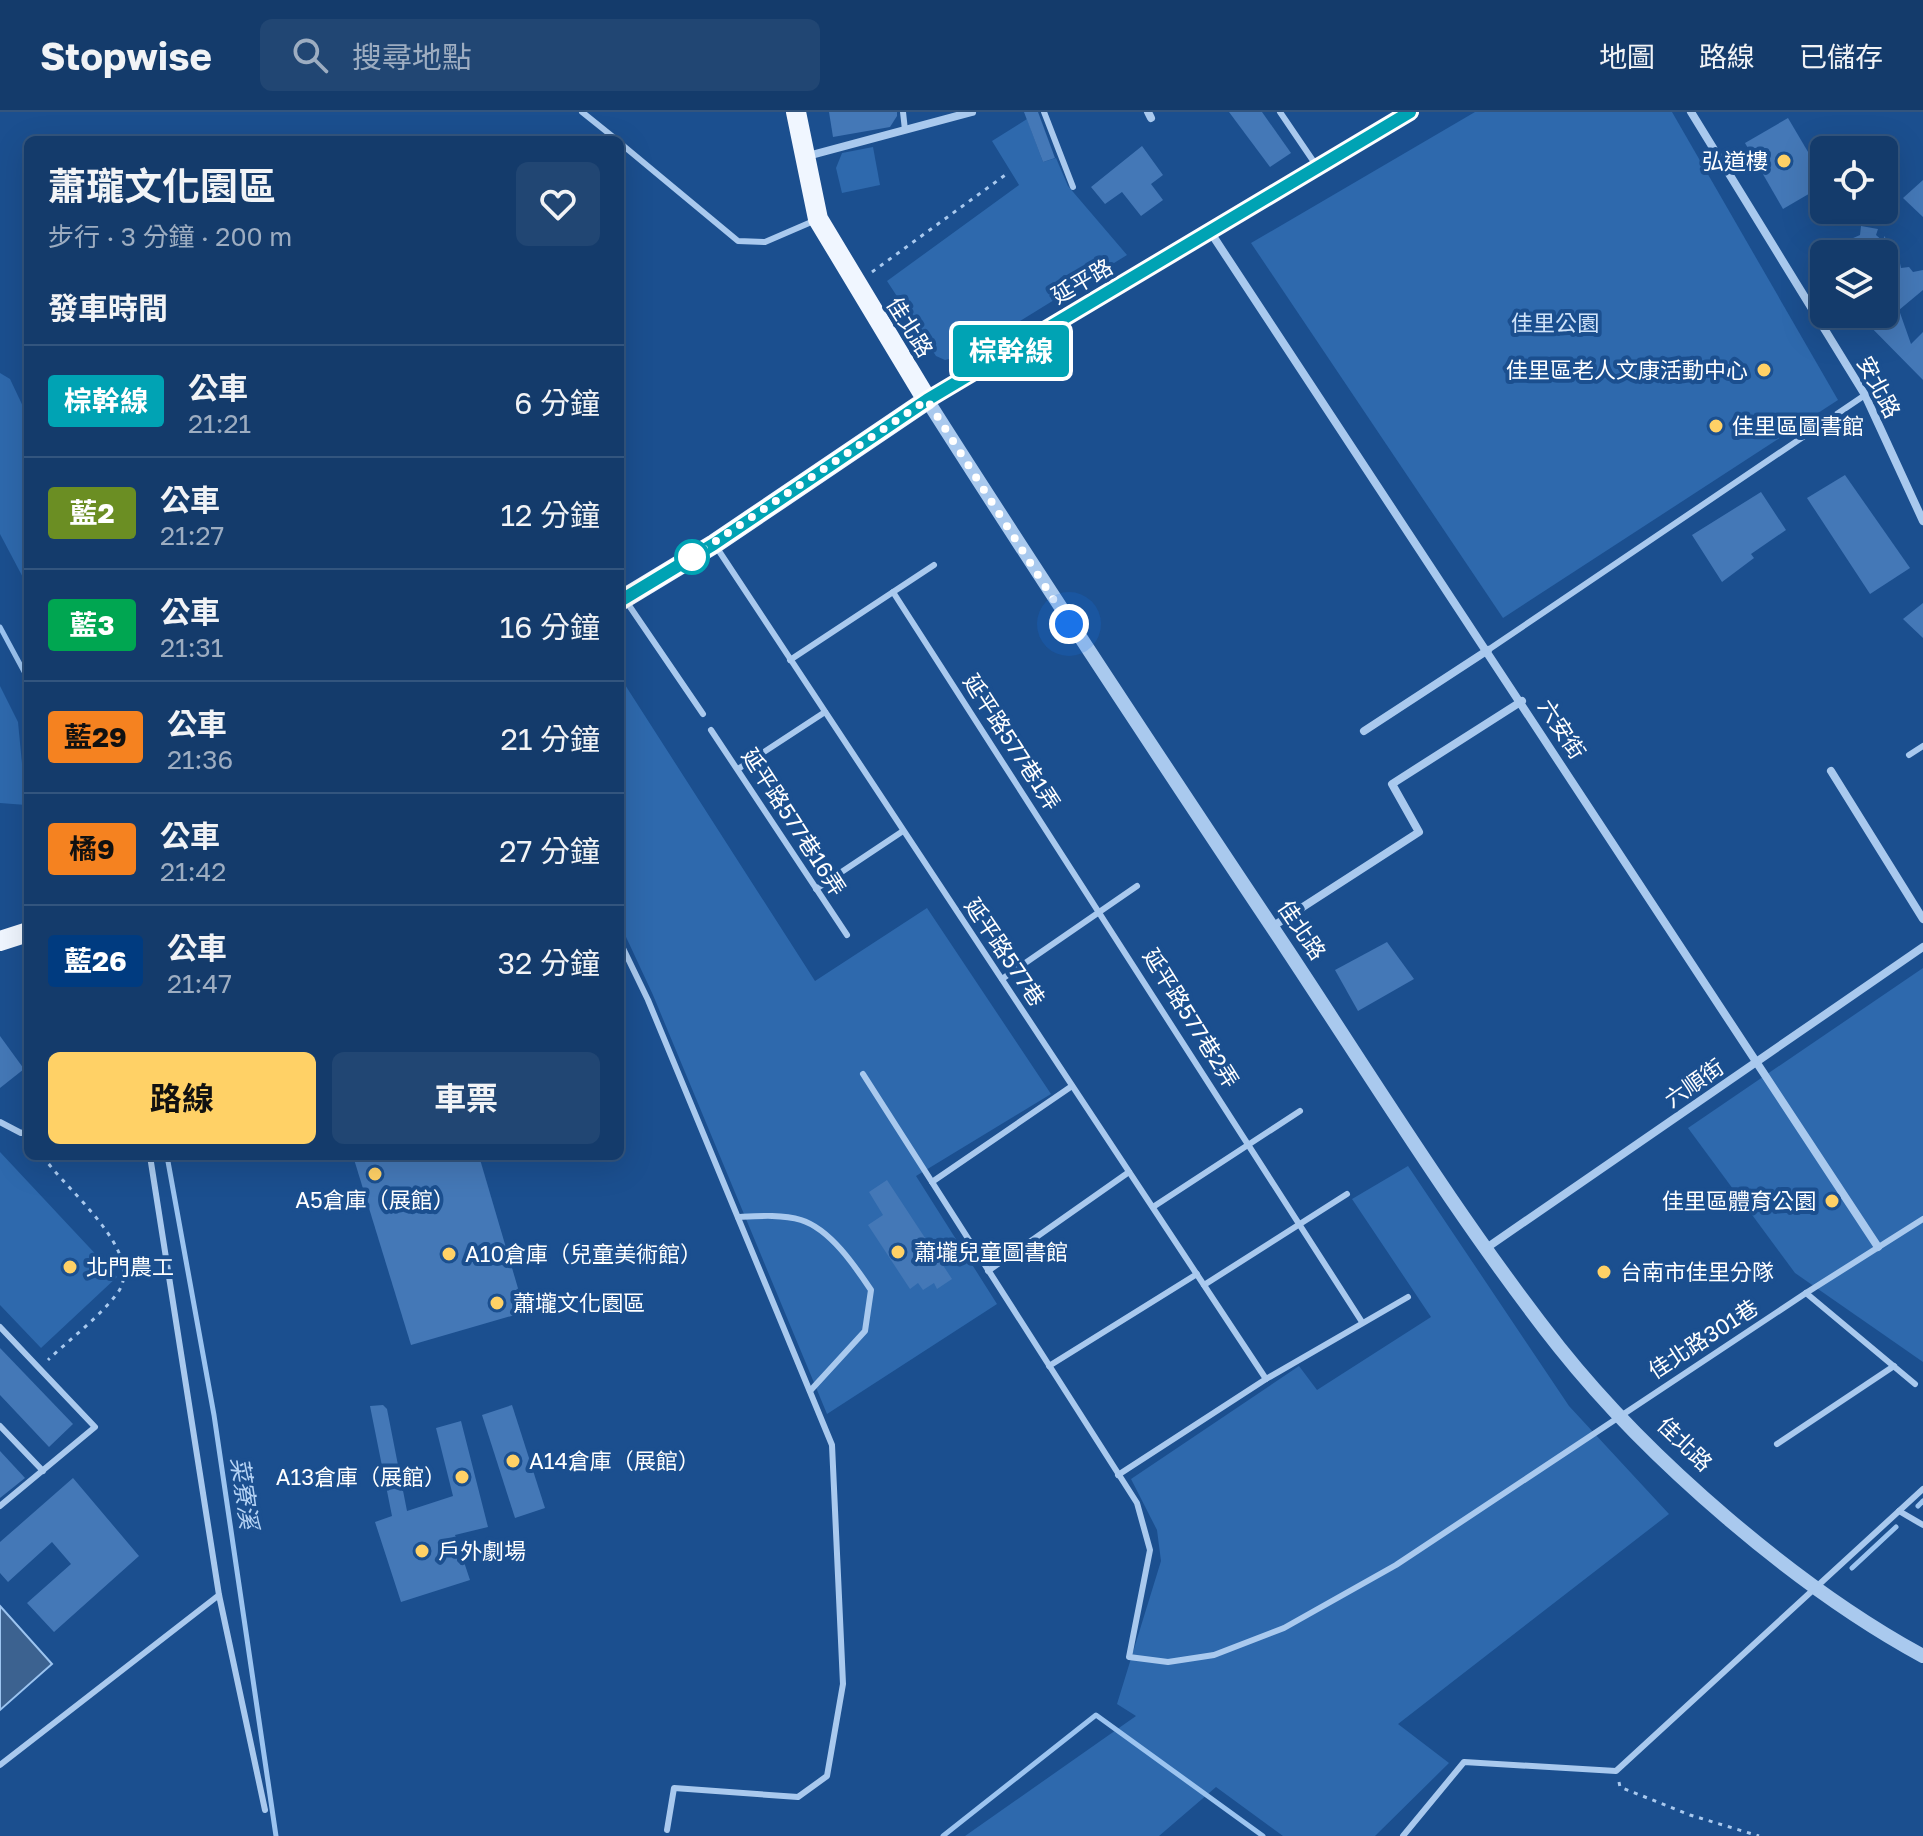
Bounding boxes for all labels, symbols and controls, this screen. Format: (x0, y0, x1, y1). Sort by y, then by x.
search box (260, 19, 820, 91)
text: Stopwise (40, 33, 212, 78)
icon: search (288, 33, 332, 77)
text: 搜尋地點 (352, 39, 472, 75)
text: 地圖 (1599, 40, 1655, 73)
text: 路線 (1699, 40, 1755, 73)
text: 已儲存 (1799, 40, 1883, 73)
map controls (1810, 136, 1898, 328)
button: locate (1810, 136, 1898, 224)
place label: 弘道樓 (1702, 147, 1768, 174)
marker: 弘道樓 (1775, 152, 1793, 170)
button: heart (516, 162, 600, 246)
text: 蕭瓏文化園區 (48, 163, 276, 208)
text: 步行 · 3 分鐘 · 200 m (48, 221, 292, 252)
button: layers (1810, 240, 1898, 328)
street label: 延平路 (1046, 252, 1117, 309)
text: 發車時間 (48, 290, 168, 326)
street label: 佳北路 (881, 292, 939, 362)
park label: 佳里公園 (1511, 309, 1599, 336)
line badge: 棕幹線 (965, 325, 1057, 377)
text: 棕幹線 (969, 334, 1053, 367)
street label: 安北路 (1852, 351, 1907, 422)
place label: 佳里區老人文康活動中心 (1506, 356, 1748, 383)
marker: 佳里區老人文康活動中心 (1755, 361, 1773, 379)
text: 公車 (188, 370, 248, 406)
text: 棕幹線 (64, 384, 148, 417)
text: 6 分鐘 (514, 385, 600, 421)
text: 21:21 (188, 408, 251, 439)
place label: 佳里區圖書館 (1732, 412, 1864, 439)
marker: 佳里區圖書館 (1707, 417, 1725, 435)
text: 公車 (160, 482, 220, 518)
text: 藍2 (69, 496, 115, 529)
text: 12 分鐘 (501, 497, 600, 533)
text: 21:27 (160, 520, 224, 551)
unlabelled marker (675, 540, 709, 574)
text: 公車 (160, 594, 220, 630)
your location (1049, 604, 1089, 644)
text: 藍3 (69, 608, 115, 641)
text: 16 分鐘 (500, 609, 600, 645)
text: 21:31 (160, 632, 223, 663)
street label: 延平路577巷1弄 (958, 669, 1066, 815)
street label: 六安街 (1533, 694, 1592, 764)
text: 公車 (167, 706, 227, 742)
text: 藍29 (64, 720, 127, 753)
text: 21 分鐘 (501, 721, 600, 757)
street label: 延平路577巷16弄 (737, 743, 852, 900)
text: 21:36 (167, 744, 233, 775)
text: 公車 (160, 818, 220, 854)
text: 橘9 (69, 832, 115, 865)
text: 27 分鐘 (499, 833, 600, 869)
text: 21:42 (160, 856, 226, 887)
street label: 延平路577巷 (960, 893, 1051, 1011)
street label: 佳北路 (1273, 895, 1332, 965)
text: 公車 (167, 930, 227, 966)
street label: 延平路577巷2弄 (1138, 943, 1245, 1092)
text: 藍26 (64, 944, 127, 977)
text: 32 分鐘 (498, 945, 600, 981)
text: 21:47 (167, 968, 232, 999)
button: 路線 (48, 1052, 316, 1144)
button: 車票 (332, 1052, 600, 1144)
street label: 六順街 (1659, 1053, 1728, 1113)
marker: A5倉庫（展館） (366, 1165, 384, 1183)
place label: A5倉庫（展館） (295, 1186, 455, 1213)
place label: 佳里區體育公園 (1662, 1187, 1816, 1214)
marker: 佳里區體育公園 (1823, 1192, 1841, 1210)
place label: 蕭壠兒童圖書館 (914, 1238, 1068, 1265)
place label: A10倉庫（兒童美術館） (465, 1240, 702, 1267)
marker: 蕭壠兒童圖書館 (889, 1243, 907, 1261)
marker: A10倉庫（兒童美術館） (440, 1245, 458, 1263)
place label: 北門農工 (86, 1253, 174, 1280)
marker: 北門農工 (61, 1258, 79, 1276)
place label: 台南市佳里分隊 (1620, 1258, 1774, 1285)
marker: 台南市佳里分隊 (1595, 1263, 1613, 1281)
place label: 蕭壠文化園區 (513, 1289, 645, 1316)
street label: 佳北路301巷 (1643, 1293, 1763, 1384)
marker: 蕭壠文化園區 (488, 1294, 506, 1312)
street label: 佳北路 (1652, 1411, 1718, 1476)
place label: A14倉庫（展館） (529, 1447, 700, 1474)
marker: A14倉庫（展館） (504, 1452, 522, 1470)
water label: 菜寮溪 (226, 1455, 265, 1533)
place label: A13倉庫（展館） (276, 1463, 446, 1490)
marker: A13倉庫（展館） (453, 1468, 471, 1486)
place label: 戶外劇場 (438, 1537, 526, 1564)
marker: 戶外劇場 (413, 1542, 431, 1560)

